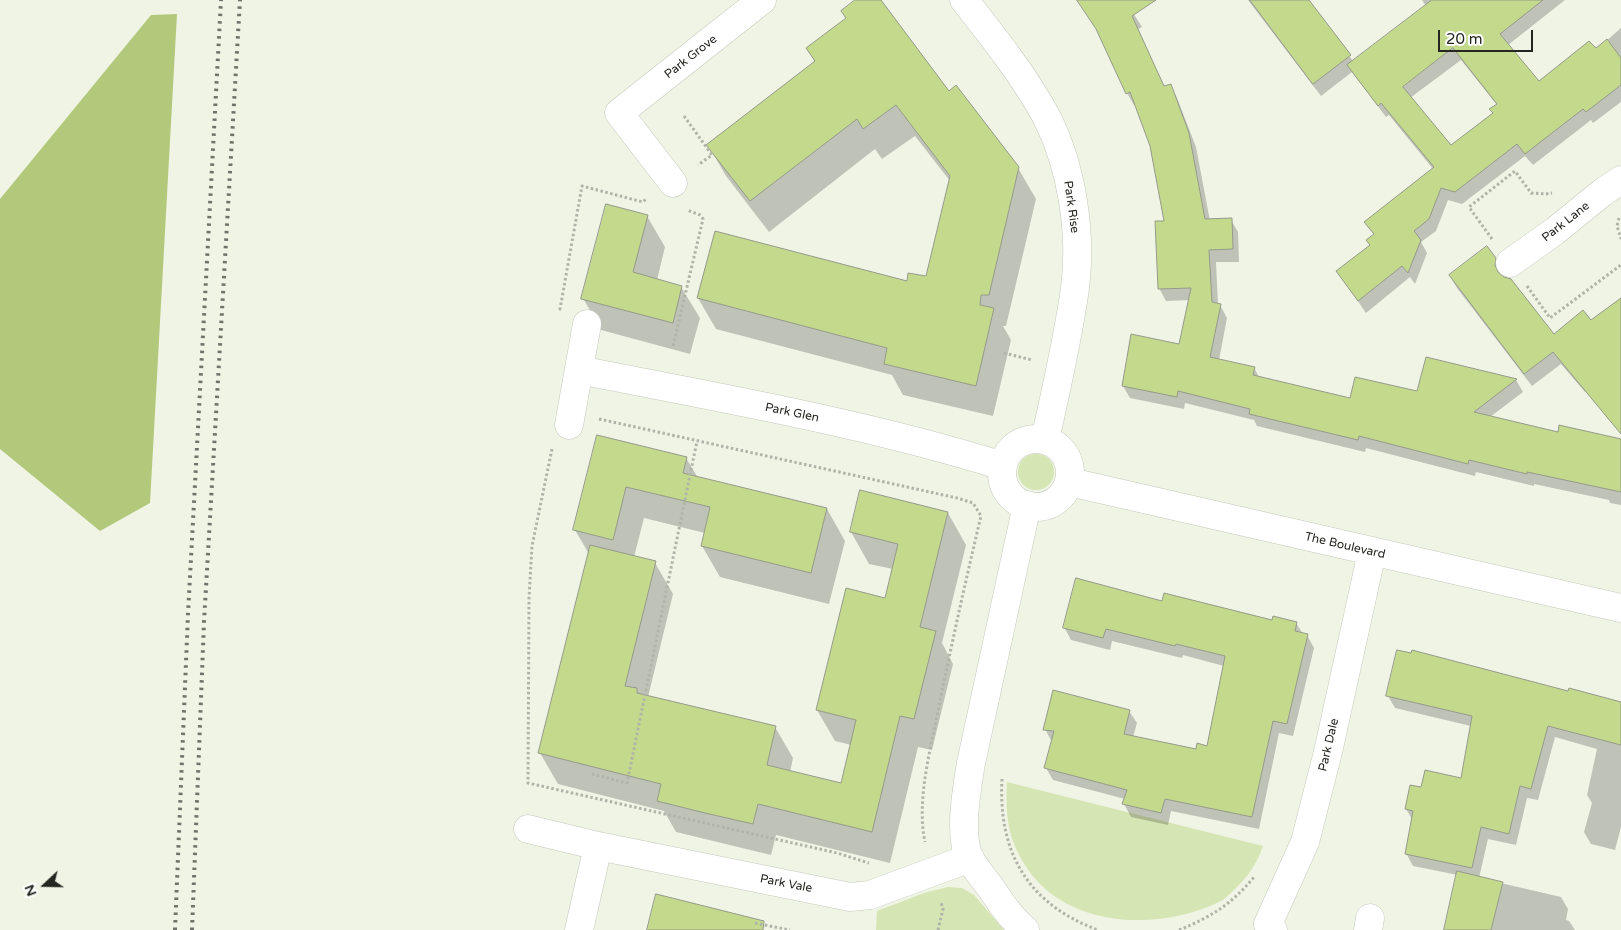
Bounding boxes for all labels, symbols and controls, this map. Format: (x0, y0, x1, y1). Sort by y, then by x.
scale bar (1441, 20, 1536, 52)
text: 20 m (1446, 30, 1483, 48)
street label: Park Grove (662, 32, 720, 82)
street label: Park Rise (1060, 180, 1082, 234)
street label: Park Lane (1539, 199, 1593, 245)
street label: Park Glen (764, 400, 820, 426)
street label: The Boulevard (1303, 530, 1387, 562)
street label: Park Dale (1316, 717, 1342, 773)
north arrow (20, 860, 70, 910)
street label: Park Vale (759, 872, 813, 896)
text: N (21, 882, 40, 899)

